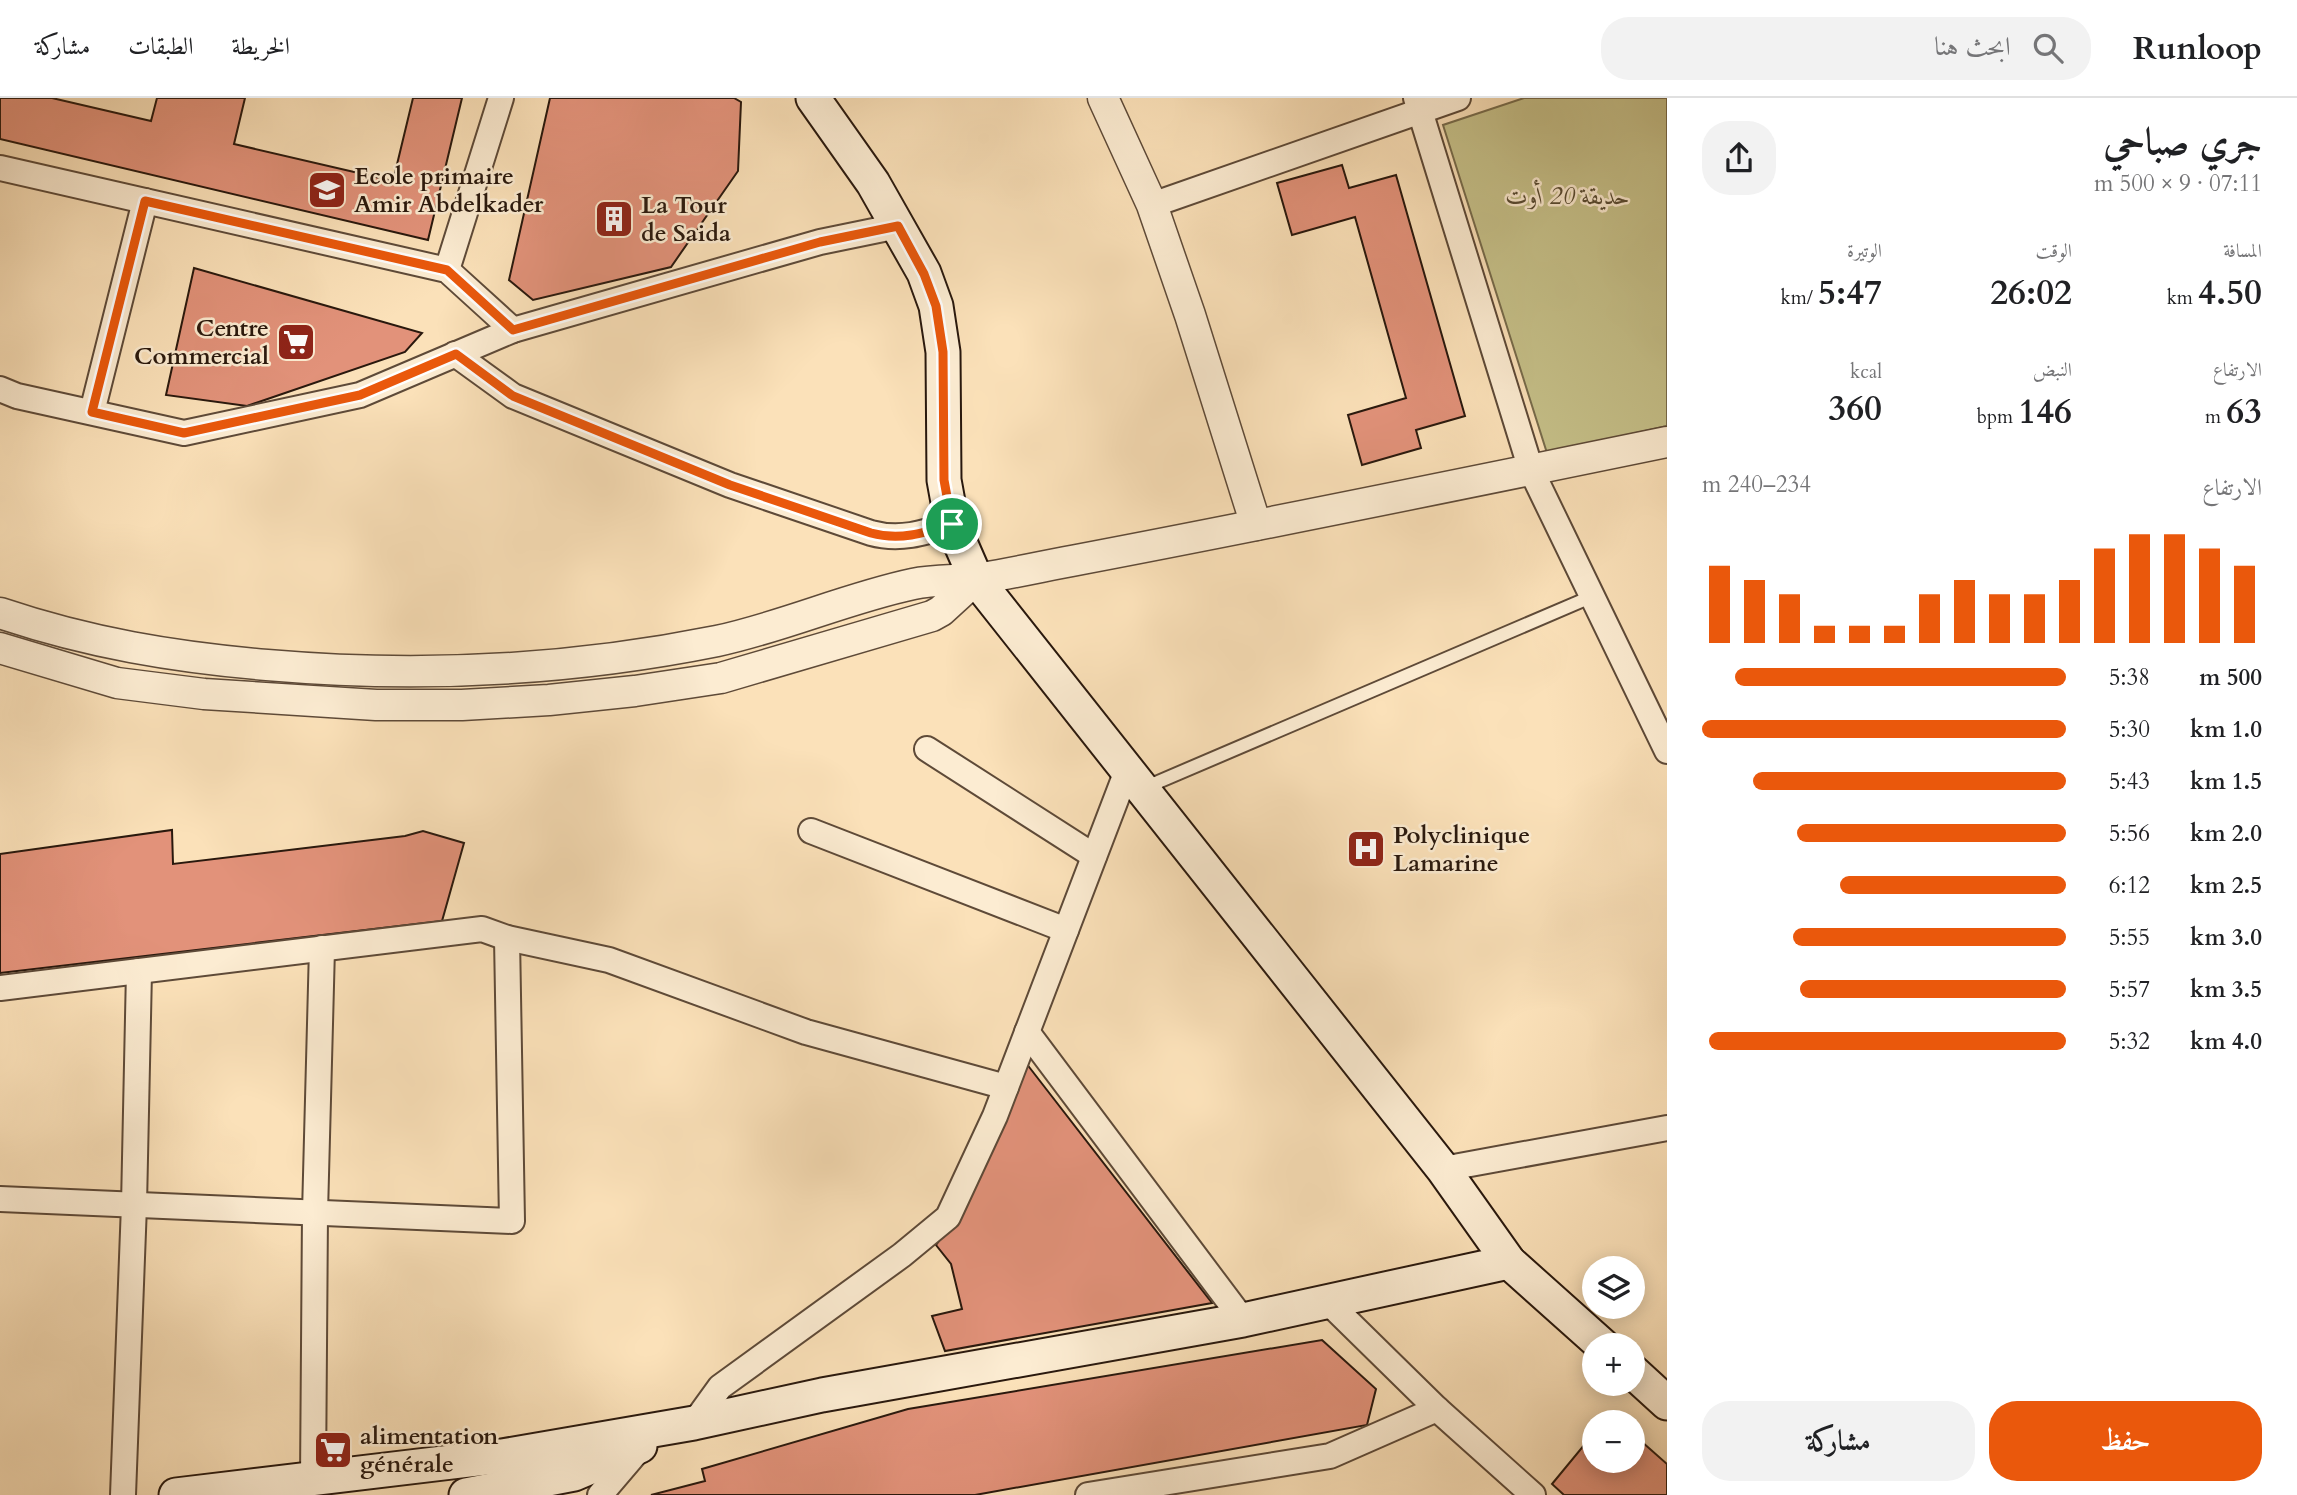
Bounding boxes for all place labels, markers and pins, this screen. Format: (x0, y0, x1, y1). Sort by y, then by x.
place label: Ecole primaire Amir Abdelkader (354, 160, 544, 221)
school or university icon: Ecole primaire Amir Abdelkader (306, 169, 348, 211)
place label: La Tour de Saida (641, 189, 731, 250)
building icon: La Tour de Saida (593, 198, 635, 240)
place label: Centre Commercial (134, 312, 269, 373)
supermarket icon: Centre Commercial (275, 321, 317, 363)
pin (922, 494, 982, 554)
place label: Polyclinique Lamarine (1393, 819, 1530, 880)
hospital icon: Polyclinique Lamarine (1345, 828, 1387, 870)
place label: alimentation générale (360, 1420, 499, 1481)
supermarket icon: alimentation générale (312, 1429, 354, 1471)

